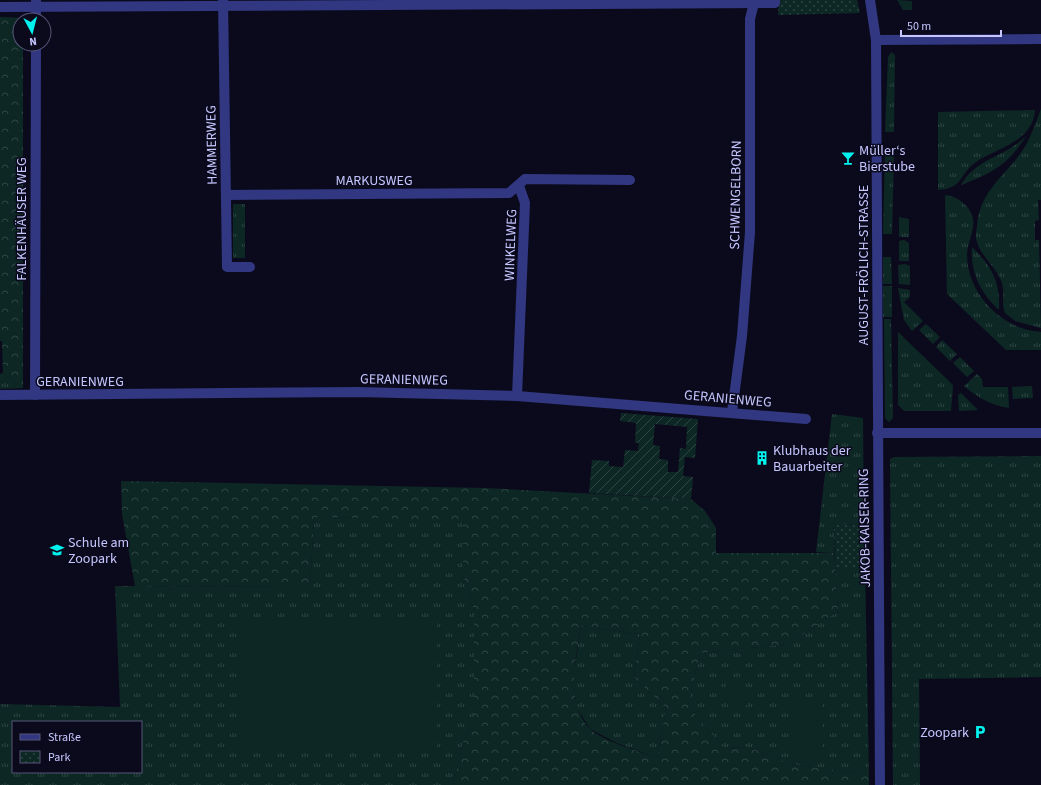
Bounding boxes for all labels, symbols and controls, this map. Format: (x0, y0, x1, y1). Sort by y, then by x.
north arrow (12, 12, 52, 52)
scale bar (901, 12, 1001, 38)
text: 50 m (907, 18, 931, 35)
text: N (29, 34, 38, 49)
street label: HAMMERWEG (201, 105, 223, 185)
street label: SCHWENGELBORN (725, 140, 747, 250)
place label: Müller‘s Bierstube (859, 141, 915, 177)
bar icon: Müller‘s Bierstube (840, 150, 856, 166)
street label: FALKENHÄUSER WEG (12, 157, 32, 281)
street label: MARKUSWEG (335, 171, 413, 191)
street label: AUGUST-FRÖLICH-STRASSE (854, 185, 874, 345)
street label: WINKELWEG (500, 209, 522, 281)
street label: GERANIENWEG (360, 369, 448, 391)
street label: GERANIENWEG (36, 372, 124, 392)
street label: GERANIENWEG (683, 385, 772, 413)
place label: Klubhaus der Bauarbeiter (773, 441, 851, 477)
building icon: Klubhaus der Bauarbeiter (754, 450, 770, 466)
street label: JAKOB-KAISER-RING (854, 468, 876, 588)
place label: Schule am Zoopark (68, 533, 129, 569)
school or university icon: Schule am Zoopark (49, 542, 65, 558)
legend (12, 721, 142, 773)
place label: Zoopark (920, 723, 969, 743)
parking icon: Zoopark (972, 724, 988, 740)
text: Straße (48, 729, 81, 746)
text: Park (48, 749, 70, 766)

